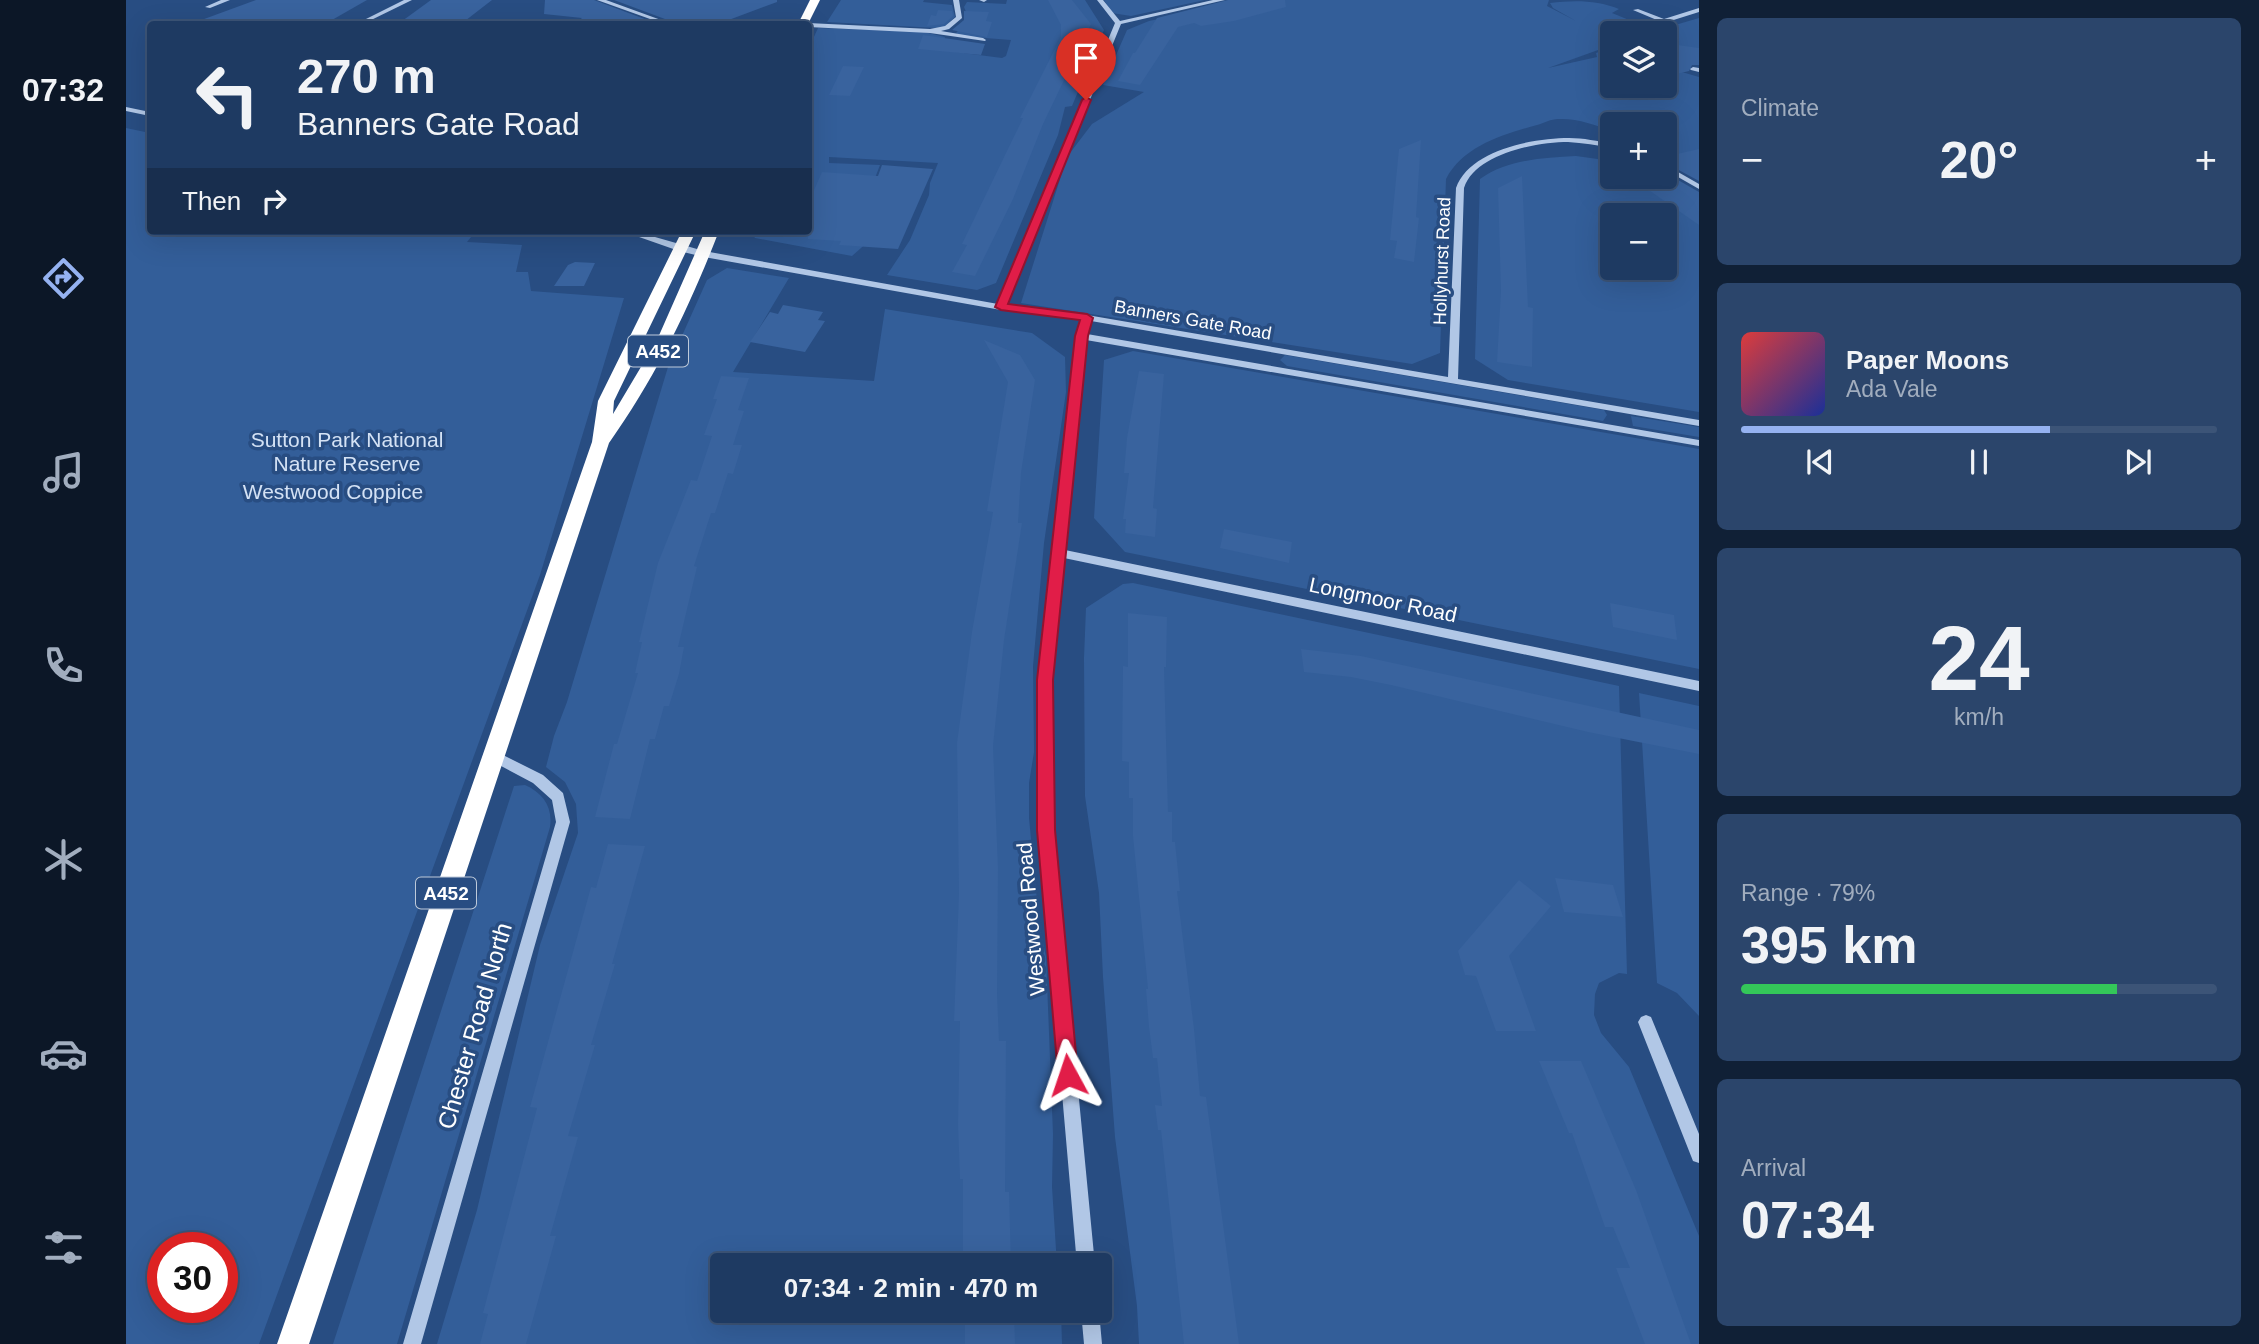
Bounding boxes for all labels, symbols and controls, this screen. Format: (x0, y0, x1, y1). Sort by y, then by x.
map controls (1600, 21, 1677, 280)
button: layers (1600, 21, 1677, 98)
pin (1056, 28, 1116, 100)
icon: arrive (1067, 39, 1105, 77)
icon: left (182, 49, 273, 140)
text: 270 m (297, 49, 436, 103)
text: 07:32 (22, 72, 104, 108)
text: Climate (1741, 95, 1819, 121)
text: Banners Gate Road (297, 106, 580, 142)
button: + (1600, 112, 1677, 189)
text: 20° (1940, 131, 2018, 189)
text: − (1741, 139, 1763, 181)
text: + (2195, 139, 2217, 181)
icon: right (255, 182, 293, 220)
text: Then (182, 186, 241, 216)
street label: Hollyhurst Road (1430, 197, 1454, 325)
button: − (1600, 203, 1677, 280)
icon: directions (39, 254, 88, 303)
street label: Banners Gate Road (1113, 296, 1273, 344)
road number: A452 (628, 336, 688, 366)
text: Paper Moons (1846, 345, 2009, 375)
text: Ada Vale (1846, 376, 1938, 402)
park label: Sutton Park National Nature Reserve (251, 428, 443, 475)
icon: previous (1801, 443, 1839, 481)
icon: pause (1960, 443, 1998, 481)
icon: next (2119, 443, 2157, 481)
icon: music (39, 448, 88, 497)
park label: Westwood Coppice (243, 480, 423, 503)
street label: Longmoor Road (1307, 573, 1459, 626)
text: 24 (1928, 608, 2030, 709)
icon: phone (39, 641, 88, 690)
text: km/h (1954, 704, 2004, 730)
icon: climate (39, 835, 88, 884)
street label: Westwood Road (1012, 841, 1049, 997)
road number: A452 (416, 878, 476, 908)
text: Range · 79% (1741, 880, 1875, 906)
text: 395 km (1741, 916, 1917, 974)
street label: Chester Road North (432, 920, 517, 1132)
icon: car (39, 1029, 88, 1078)
position arrow (1031, 1038, 1105, 1112)
text: Arrival (1741, 1155, 1806, 1181)
text: 07:34 (1741, 1191, 1874, 1249)
icon: filters (39, 1223, 88, 1272)
speed limit sign: 30 (147, 1232, 238, 1323)
text: 07:34 · 2 min · 470 m (784, 1273, 1038, 1303)

